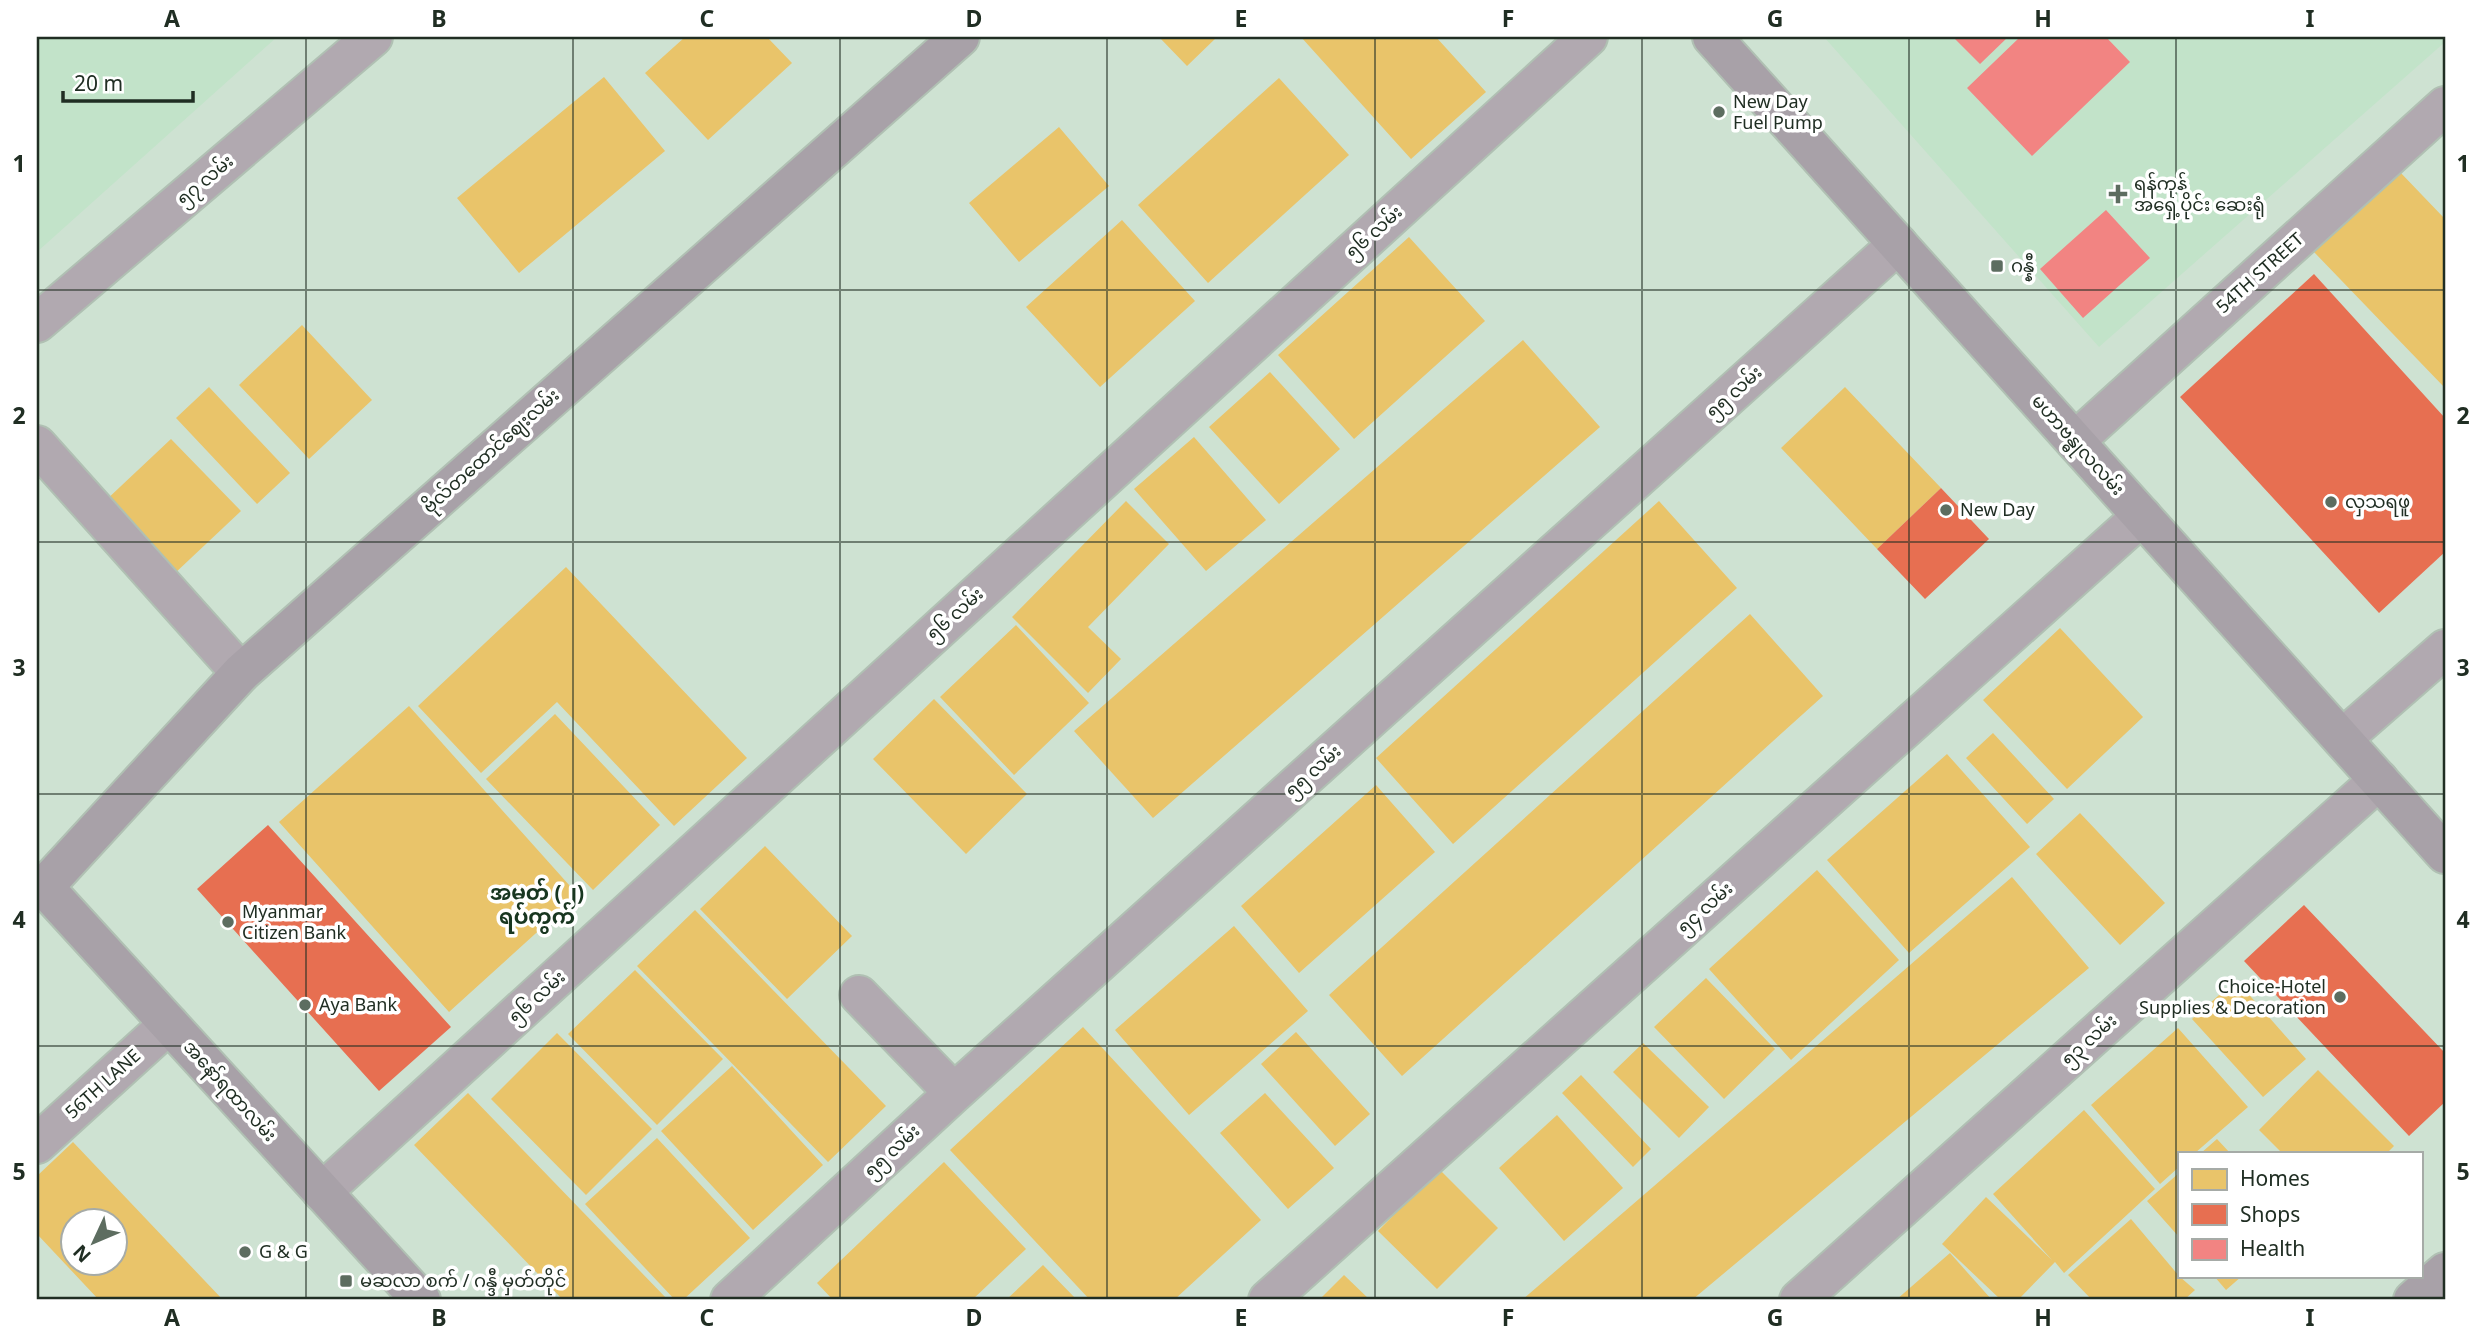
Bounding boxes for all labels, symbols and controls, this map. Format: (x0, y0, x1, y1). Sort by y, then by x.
text: A (164, 2, 180, 34)
text: B (431, 2, 447, 34)
text: C (700, 2, 715, 34)
text: D (966, 2, 982, 34)
text: E (1235, 2, 1247, 34)
text: F (1502, 2, 1514, 34)
text: G (1767, 2, 1783, 34)
text: H (2034, 2, 2052, 34)
text: I (2306, 2, 2315, 34)
scale bar (63, 60, 192, 104)
text: 20 m (74, 69, 123, 97)
place label: New Day Fuel Pump (1733, 89, 1823, 134)
marker: New Day Fuel Pump (1711, 104, 1727, 120)
text: 1 (12, 147, 26, 179)
text: 1 (2456, 147, 2470, 179)
street label: ၅၇ လမ်း (171, 148, 240, 213)
place label: ရန်ကုန် အရှေ့ပိုင်း ဆေးရုံ (2134, 171, 2265, 220)
marker: ရန်ကုန် အရှေ့ပိုင်း ဆေးရုံ (2108, 184, 2128, 204)
street label: ၅၆ လမ်း (1340, 199, 1409, 266)
street label: 54TH STREET (2211, 227, 2308, 318)
place label: ဂန္နီ (2011, 252, 2034, 282)
marker: ဂန္နီ (1989, 258, 2005, 274)
street label: ၅၅ လမ်း (1700, 360, 1769, 426)
street label: ဗိုလ်တထောင်ဈေးလမ်း (416, 382, 566, 521)
street label: မဟာဗန္ဓုလလမ်း (2024, 389, 2130, 503)
text: 2 (12, 399, 26, 431)
text: 2 (2456, 399, 2470, 431)
place label: လှသရဖူ (2345, 489, 2410, 517)
marker: လှသရဖူ (2323, 494, 2339, 510)
place label: New Day (1960, 497, 2036, 521)
marker: New Day (1938, 502, 1954, 518)
street label: ၅၆ လမ်း (921, 581, 990, 648)
text: 3 (12, 651, 26, 683)
text: 3 (2456, 651, 2470, 683)
street label: ၅၅ လမ်း (1279, 739, 1348, 805)
street label: ၅၄ လမ်း (1672, 876, 1740, 941)
district label: အမှတ် (၂) ရပ်ကွက် (490, 877, 584, 934)
place label: Myanmar Citizen Bank (242, 899, 346, 944)
text: 4 (12, 903, 26, 935)
text: 4 (2456, 903, 2470, 935)
marker: Myanmar Citizen Bank (220, 914, 236, 930)
street label: ၅၆ လမ်း (503, 964, 572, 1031)
place label: Choice-Hotel Supplies & Decoration (2139, 974, 2326, 1019)
marker: Choice-Hotel Supplies & Decoration (2332, 989, 2348, 1005)
place label: Aya Bank (319, 992, 397, 1016)
marker: Aya Bank (297, 997, 313, 1013)
street label: ၅၃ လမ်း (2056, 1008, 2124, 1073)
street label: အနော်ရထာလမ်း (176, 1035, 283, 1149)
street label: 56TH LANE (60, 1043, 145, 1123)
street label: ၅၅ လမ်း (858, 1118, 927, 1185)
legend (2178, 1152, 2422, 1278)
text: 5 (12, 1155, 26, 1187)
text: 5 (2456, 1155, 2470, 1187)
text: Homes (2240, 1164, 2310, 1192)
text: Shops (2240, 1200, 2300, 1228)
north arrow (60, 1208, 130, 1278)
text: Health (2240, 1234, 2305, 1262)
text: N (67, 1239, 96, 1268)
place label: G & G (259, 1239, 308, 1263)
marker: G & G (237, 1244, 253, 1260)
place label: မဆလာ စက် / ဂန္ဒီ မှတ်တိုင် (360, 1267, 566, 1296)
marker: မဆလာ စက် / ဂန္ဒီ မှတ်တိုင် (338, 1273, 354, 1289)
text: A (164, 1301, 180, 1333)
text: B (431, 1301, 447, 1333)
text: C (700, 1301, 715, 1333)
text: D (966, 1301, 982, 1333)
text: E (1235, 1301, 1247, 1333)
text: F (1502, 1301, 1514, 1333)
text: G (1767, 1301, 1783, 1333)
text: H (2034, 1301, 2052, 1333)
text: I (2306, 1301, 2315, 1333)

